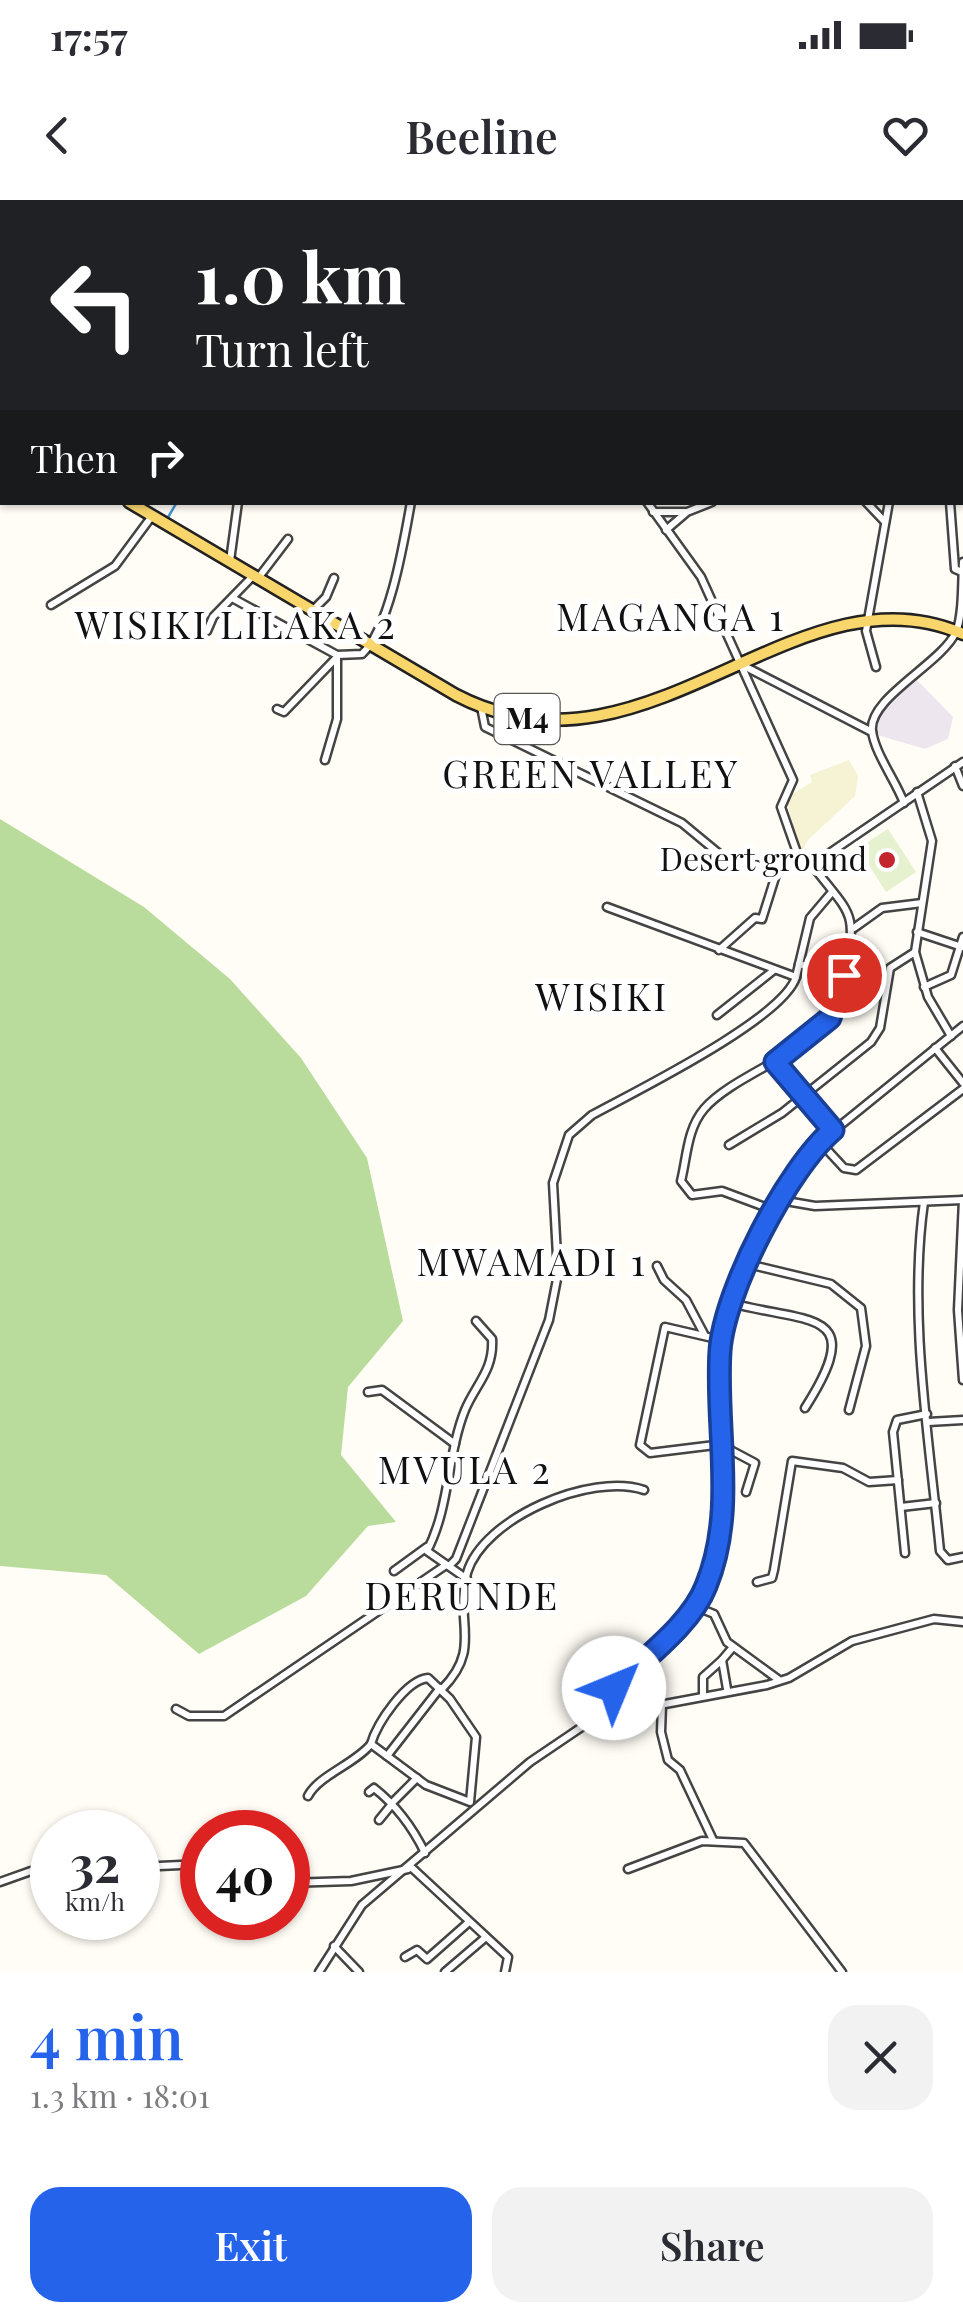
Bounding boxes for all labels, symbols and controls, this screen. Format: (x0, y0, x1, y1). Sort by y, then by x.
text: 17:57 (50, 10, 128, 61)
text: Beeline (405, 105, 558, 165)
icon: back (30, 108, 85, 163)
icon: heart (878, 108, 933, 163)
text: 1.0 km (195, 228, 406, 322)
icon: left (30, 240, 160, 370)
text: Turn left (195, 318, 369, 378)
icon: right (138, 430, 193, 485)
text: Then (30, 432, 118, 483)
district label: MAGANGA 1 (556, 590, 786, 641)
district label: WISIKI LILAKA 2 (74, 598, 397, 649)
road number: M4 (494, 694, 560, 744)
district label: GREEN VALLEY (442, 747, 740, 798)
place label: Desert ground (660, 836, 867, 879)
marker: Desert ground (876, 849, 898, 871)
pin (802, 933, 887, 1018)
icon: arrive (817, 948, 872, 1003)
district label: WISIKI (534, 970, 669, 1021)
district label: MWAMADI 1 (417, 1235, 647, 1286)
district label: MVULA 2 (378, 1443, 552, 1494)
district label: DERUNDE (364, 1569, 560, 1620)
position arrow (562, 1636, 666, 1740)
speed limit sign: 40 (180, 1810, 310, 1940)
text: 32 (70, 1829, 120, 1896)
text: km/h (65, 1884, 125, 1917)
text: 4 min (30, 1995, 184, 2075)
button: close (828, 2005, 933, 2110)
text: 1.3 km · 18:01 (30, 2073, 210, 2116)
button: Exit (30, 2187, 472, 2302)
button: Share (492, 2187, 933, 2302)

